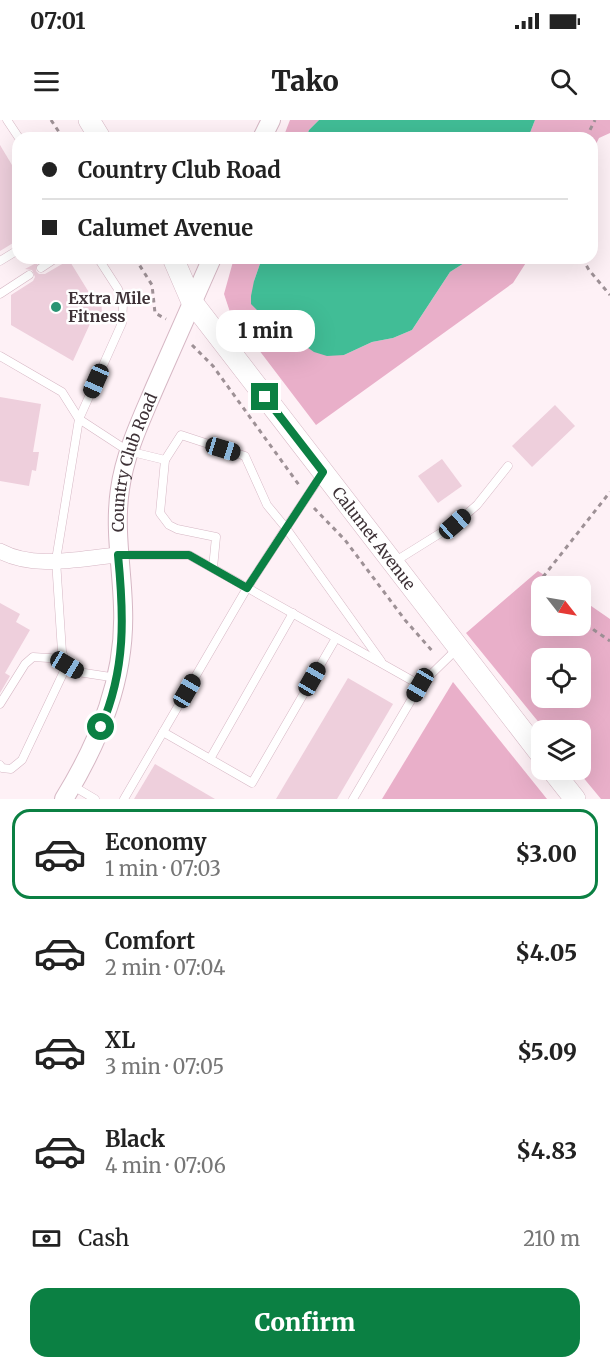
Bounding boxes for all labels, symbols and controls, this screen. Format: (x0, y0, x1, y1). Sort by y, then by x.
text: 07:01 (30, 7, 86, 35)
text: Tako (271, 64, 339, 98)
icon: menu (30, 65, 63, 98)
icon: search (547, 65, 580, 98)
text: Country Club Road (78, 156, 281, 184)
text: Calumet Avenue (78, 214, 253, 242)
place label: Extra Mile Fitness (68, 288, 151, 326)
marker: Extra Mile Fitness (49, 300, 63, 314)
callout: 1 min (216, 310, 314, 352)
text: 1 min (238, 318, 293, 343)
car (80, 361, 112, 401)
route end (251, 383, 278, 410)
street label: Country Club Road (108, 389, 161, 532)
car (203, 435, 243, 463)
street label: Calumet Avenue (328, 483, 420, 593)
car (436, 505, 474, 543)
north arrow (531, 576, 591, 636)
map controls (531, 576, 591, 780)
car (47, 648, 87, 682)
button: locate (531, 648, 591, 708)
car (295, 659, 329, 699)
car (403, 665, 437, 705)
car (170, 671, 204, 711)
route start (87, 713, 114, 740)
button: layers (531, 720, 591, 780)
icon: car (33, 827, 87, 881)
text: Economy (105, 828, 206, 856)
text: $3.00 (516, 840, 577, 868)
text: 1 min · 07:03 (105, 856, 221, 881)
icon: car (33, 926, 87, 980)
text: Comfort (105, 927, 195, 955)
text: $4.05 (515, 939, 577, 967)
text: 2 min · 07:04 (105, 955, 225, 980)
icon: car (33, 1025, 87, 1079)
text: XL (105, 1026, 135, 1054)
text: $5.09 (517, 1038, 577, 1066)
text: 3 min · 07:05 (105, 1054, 224, 1079)
icon: car (33, 1124, 87, 1178)
text: Black (105, 1125, 165, 1153)
text: $4.83 (516, 1137, 577, 1165)
text: 4 min · 07:06 (105, 1153, 226, 1178)
icon: cash (30, 1222, 63, 1255)
text: Cash (78, 1224, 129, 1252)
text: 210 m (523, 1226, 580, 1251)
button: Confirm (30, 1288, 580, 1357)

